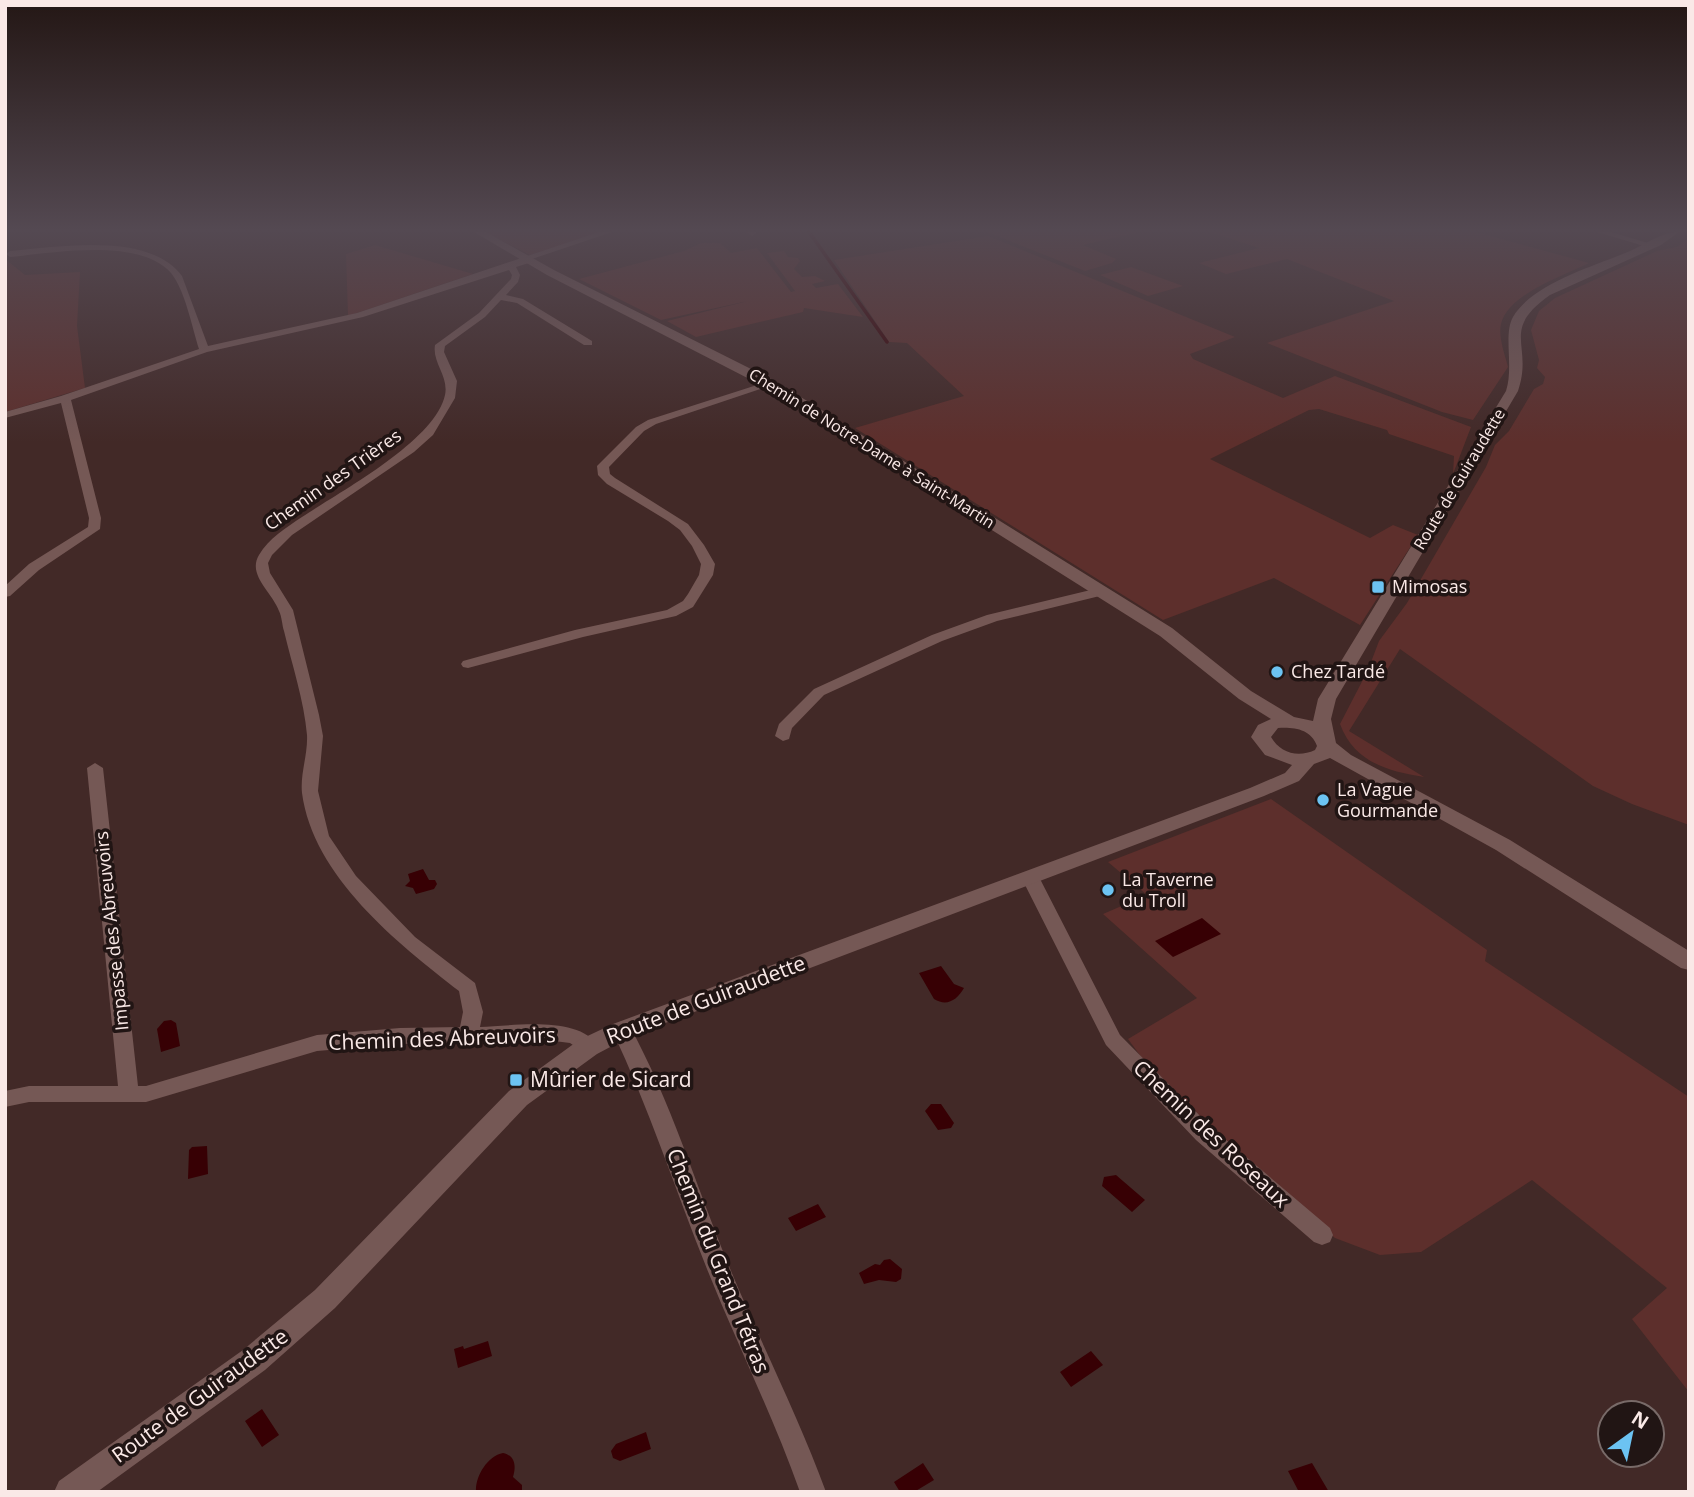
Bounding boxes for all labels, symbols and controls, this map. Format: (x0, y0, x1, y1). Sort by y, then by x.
street label: Chemin de Notre-Dame à Saint-Martin (745, 363, 999, 533)
street label: Route de Guiraudette (1408, 404, 1510, 554)
street label: Chemin des Trières (259, 423, 406, 535)
place label: Mimosas (1392, 574, 1467, 598)
marker: Mimosas (1370, 579, 1386, 595)
place label: Chez Tardé (1291, 659, 1385, 683)
marker: Chez Tardé (1269, 664, 1285, 680)
place label: La Vague Gourmande (1337, 777, 1438, 822)
marker: La Vague Gourmande (1315, 792, 1331, 808)
street label: Impasse des Abreuvoirs (89, 830, 133, 1032)
place label: La Taverne du Troll (1122, 867, 1214, 912)
marker: La Taverne du Troll (1100, 882, 1116, 898)
street label: Route de Guiraudette (602, 948, 809, 1050)
street label: Chemin des Abreuvoirs (328, 1020, 556, 1056)
street label: Chemin des Roseaux (1128, 1053, 1296, 1213)
place label: Mûrier de Sicard (530, 1065, 692, 1093)
marker: Mûrier de Sicard (508, 1072, 524, 1088)
street label: Chemin du Grand Tétras (661, 1144, 777, 1377)
street label: Route de Guiraudette (106, 1322, 293, 1469)
north arrow (1596, 1399, 1666, 1469)
text: N (1627, 1405, 1654, 1435)

